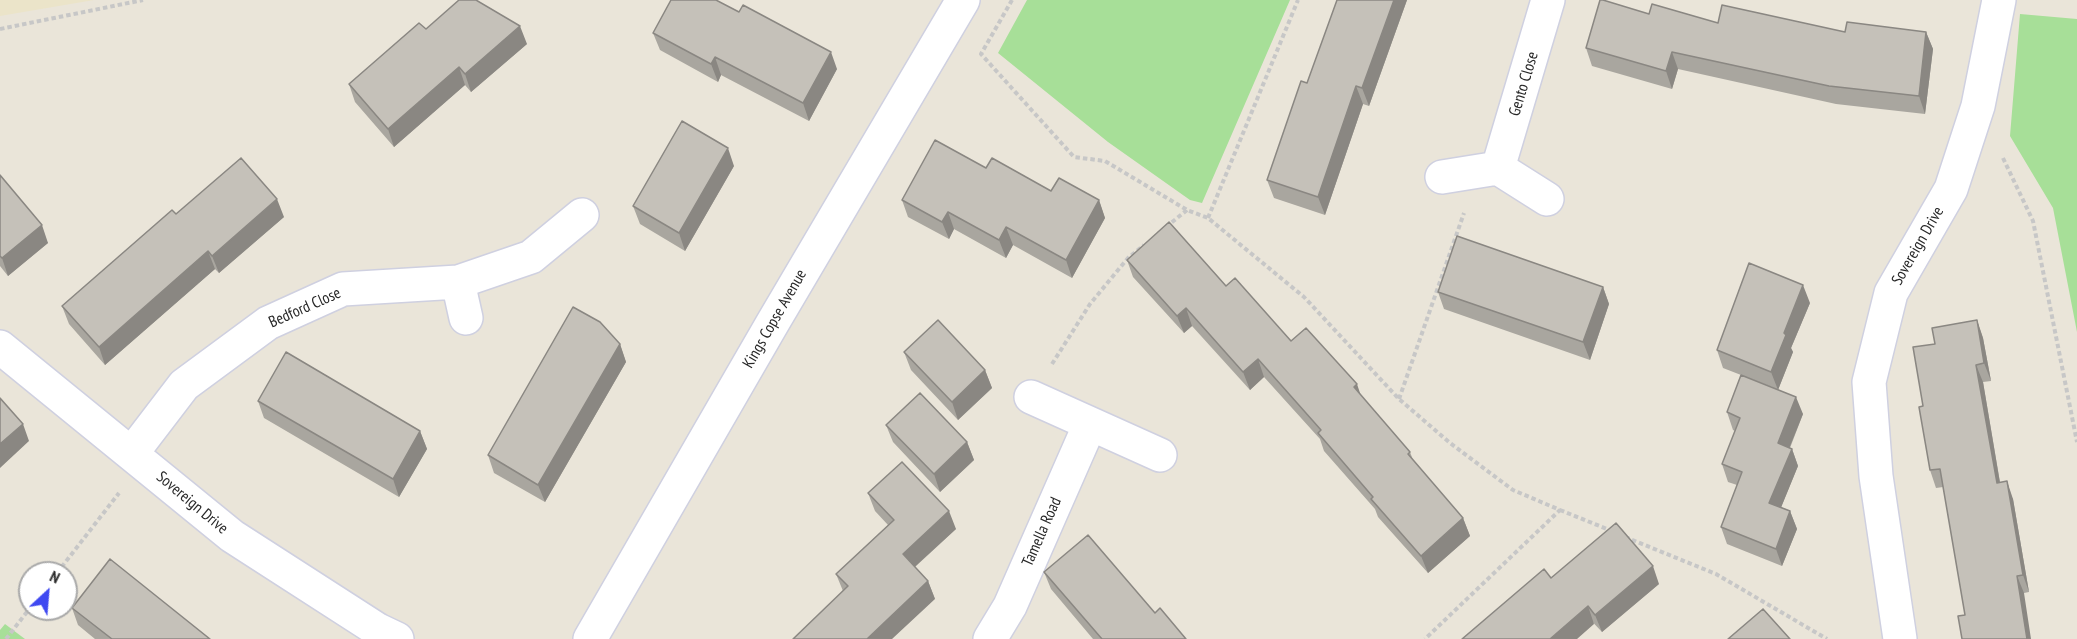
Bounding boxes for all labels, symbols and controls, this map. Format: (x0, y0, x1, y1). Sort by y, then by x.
street label: Gento Close (1505, 50, 1543, 118)
street label: Sovereign Drive (1888, 203, 1948, 289)
street label: Kings Copse Avenue (739, 266, 811, 372)
street label: Bedford Close (266, 284, 344, 332)
street label: Sovereign Drive (152, 468, 232, 538)
street label: Tamella Road (1018, 494, 1066, 570)
north arrow (18, 561, 78, 621)
text: N (47, 566, 63, 587)

